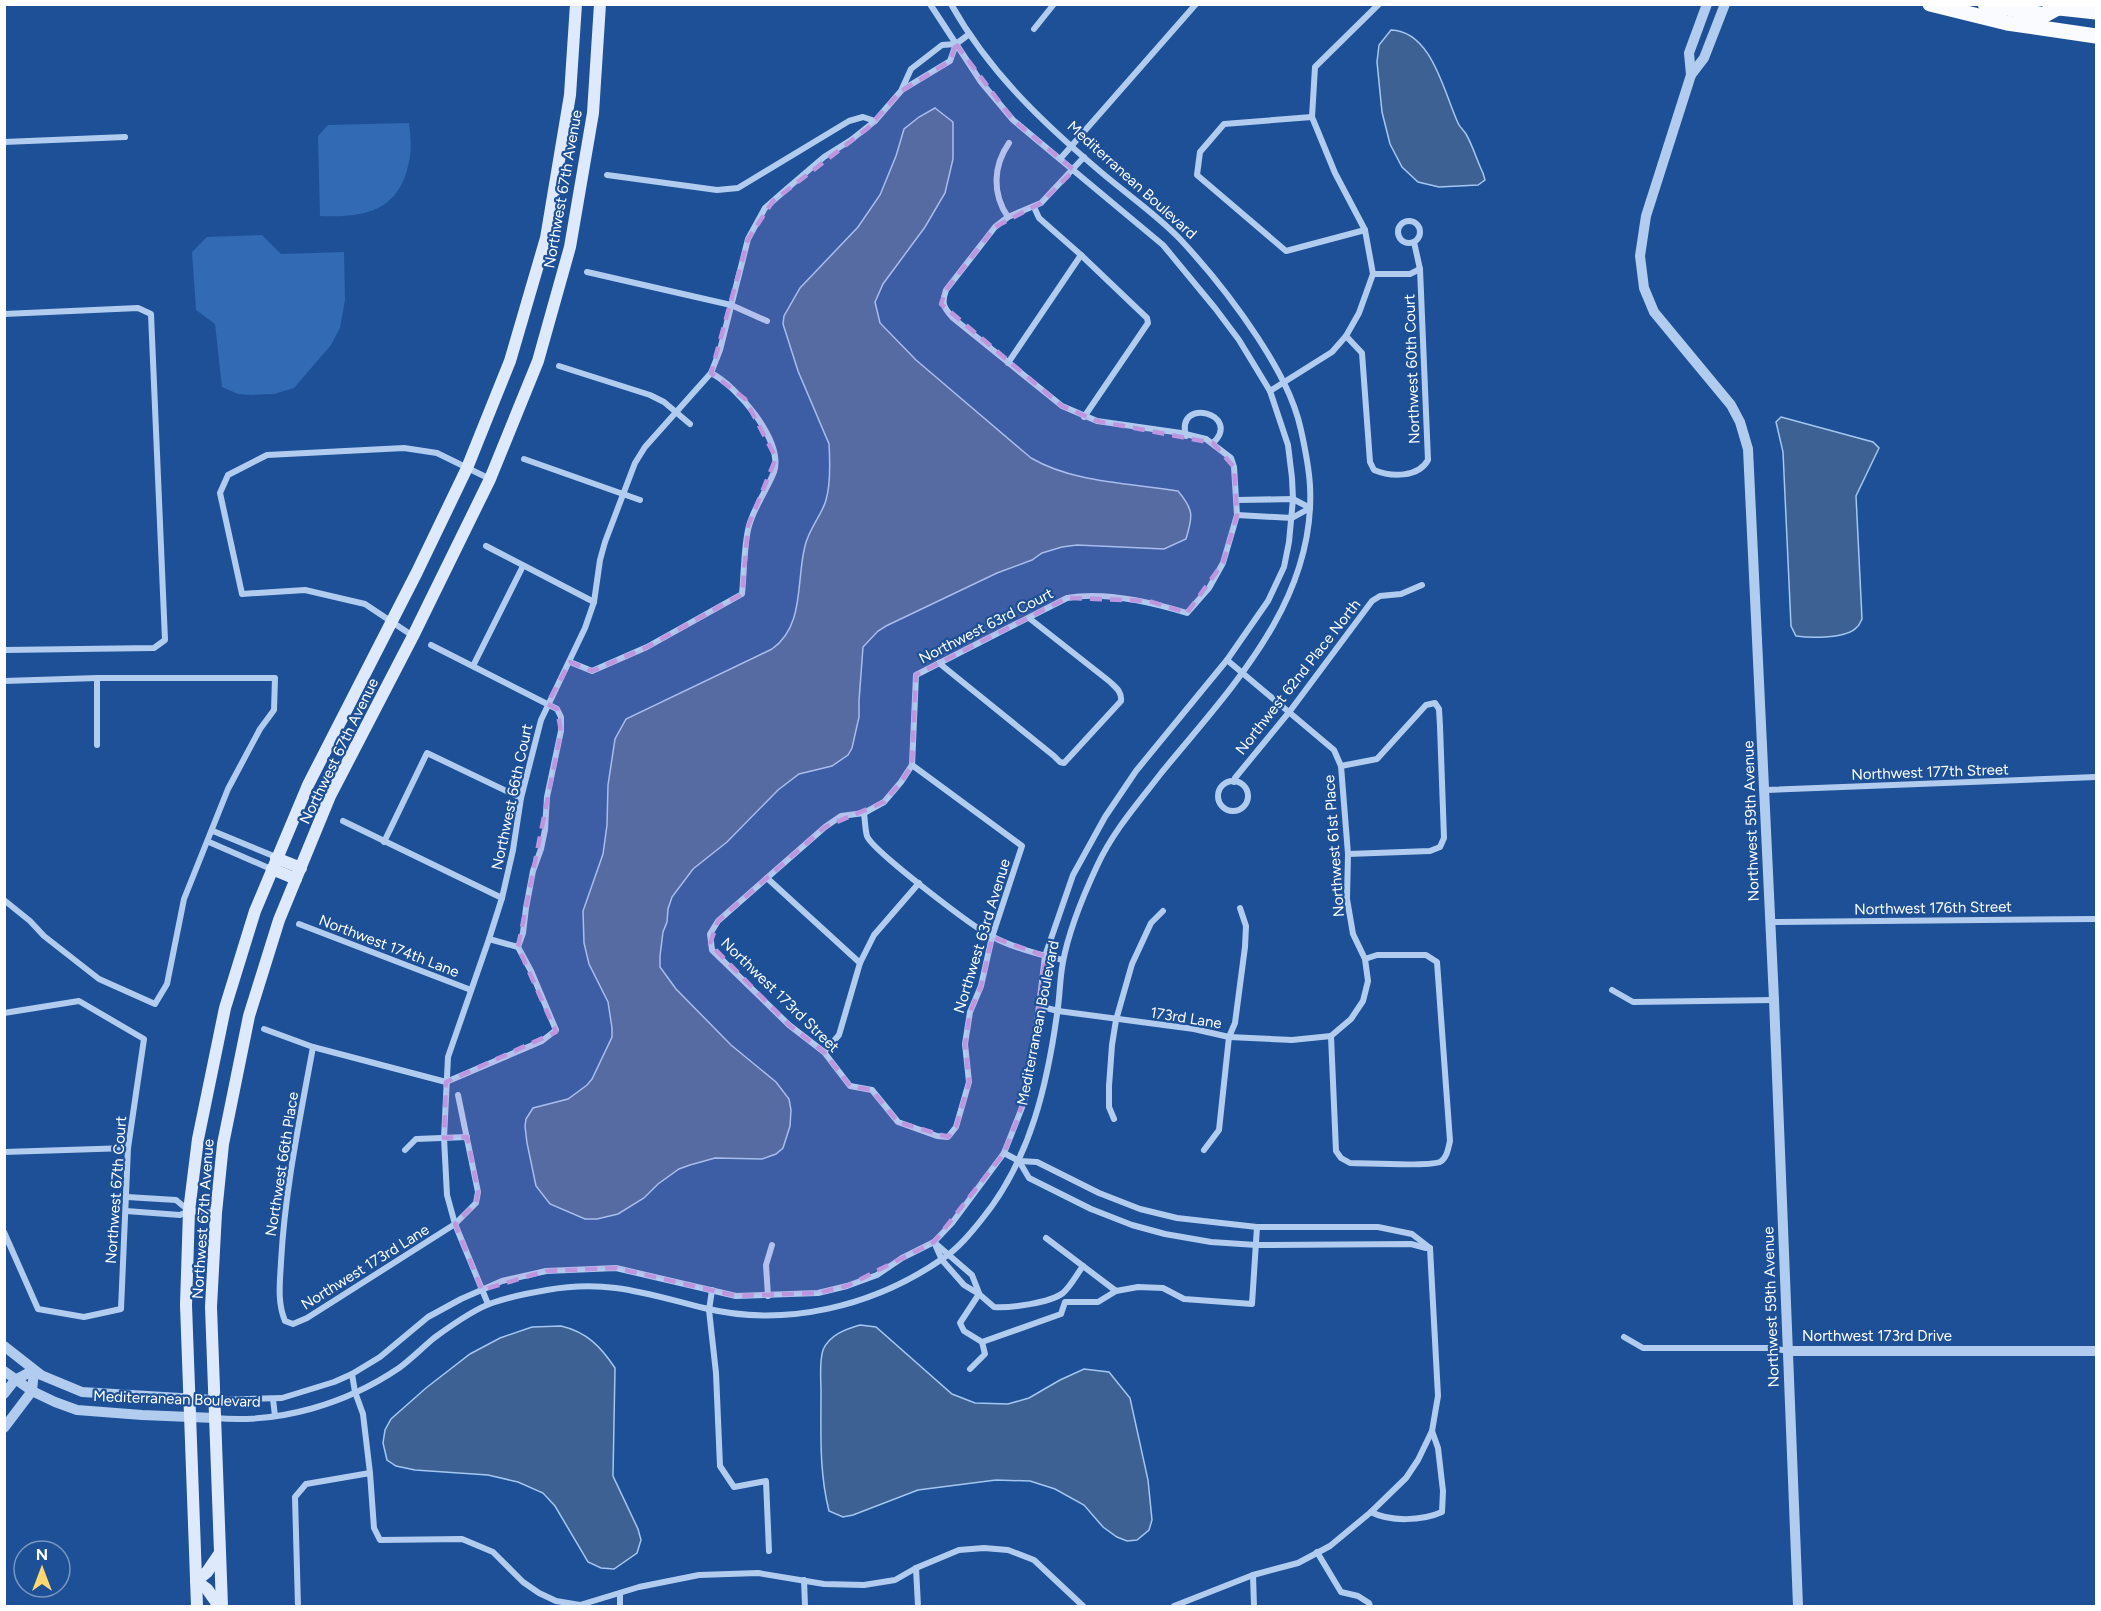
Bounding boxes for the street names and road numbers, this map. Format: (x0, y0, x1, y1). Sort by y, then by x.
street label: Northwest 67th Avenue (540, 108, 586, 270)
street label: Mediterranean Boulevard (1064, 117, 1200, 243)
street label: Northwest 60th Court (1400, 293, 1424, 444)
street label: Northwest 63rd Court (916, 584, 1056, 668)
street label: Northwest 62nd Place North (1232, 596, 1364, 758)
street label: Northwest 67th Avenue (296, 675, 382, 827)
street label: Northwest 66th Court (488, 722, 536, 872)
street label: Northwest 59th Avenue (1739, 740, 1763, 902)
street label: Northwest 177th Street (1851, 760, 2009, 784)
street label: Northwest 61st Place (1320, 774, 1348, 918)
street label: Northwest 63rd Avenue (950, 857, 1014, 1015)
street label: Northwest 176th Street (1854, 898, 2012, 918)
street label: Northwest 174th Lane (316, 911, 462, 981)
street label: Northwest 173rd Street (717, 934, 843, 1056)
street label: Mediterranean Boulevard (1013, 939, 1063, 1107)
street label: 173rd Lane (1149, 1003, 1223, 1033)
street label: Northwest 66th Place (262, 1090, 302, 1238)
street label: Northwest 67th Court (102, 1115, 130, 1265)
street label: Northwest 67th Avenue (188, 1138, 218, 1300)
street label: Northwest 173rd Lane (298, 1220, 432, 1314)
street label: Northwest 59th Avenue (1759, 1226, 1783, 1388)
street label: Northwest 173rd Drive (1802, 1327, 1952, 1345)
street label: Mediterranean Boulevard (93, 1387, 261, 1411)

